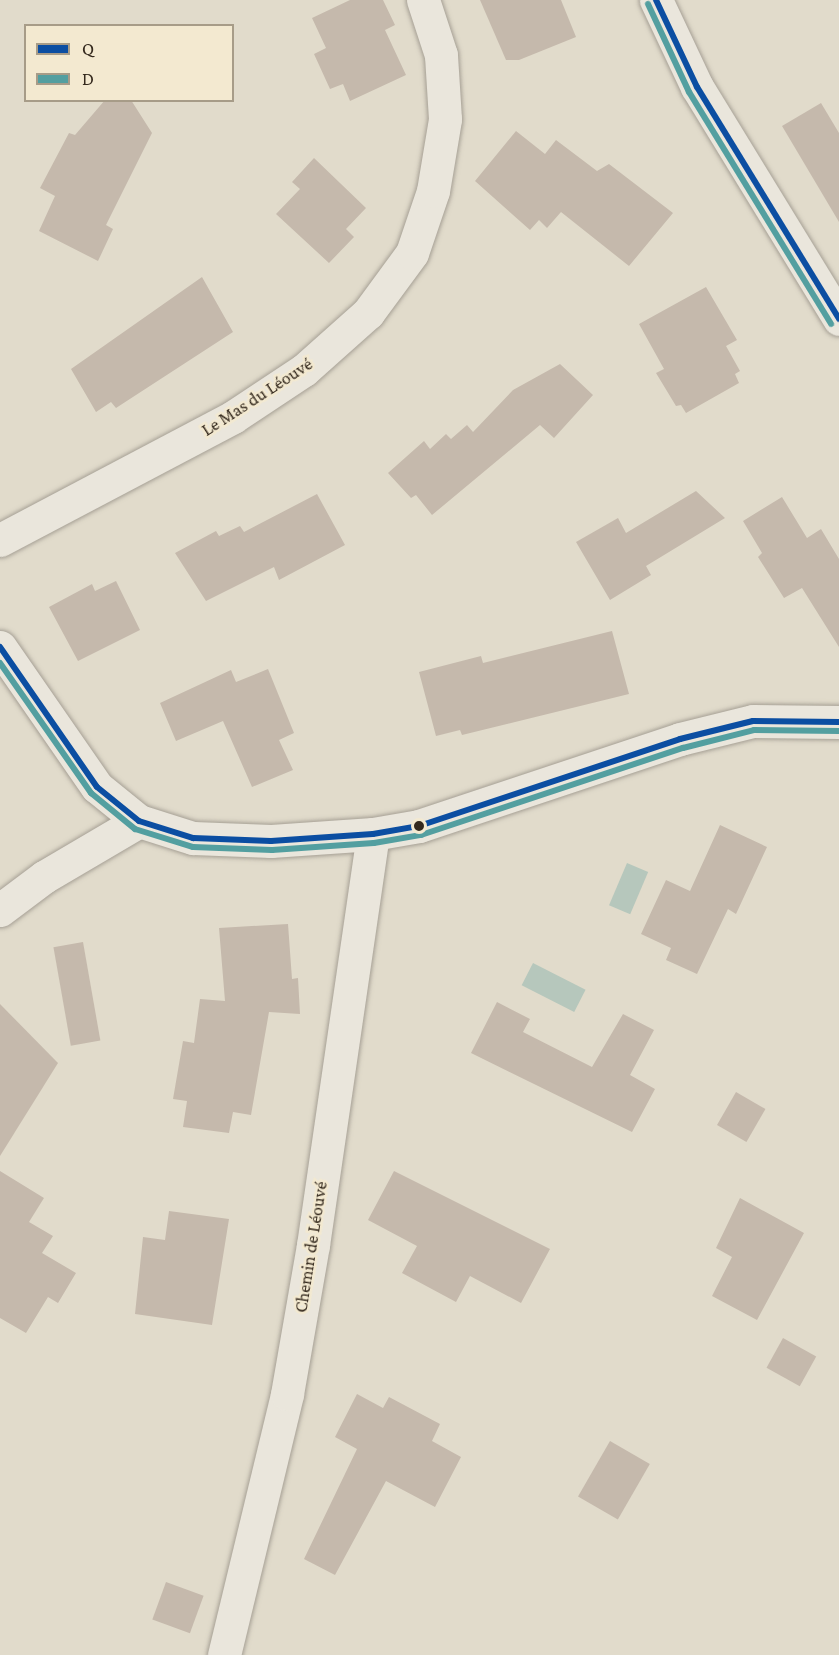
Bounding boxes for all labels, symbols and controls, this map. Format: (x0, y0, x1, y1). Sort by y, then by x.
legend (24, 24, 234, 102)
text: Q (82, 39, 94, 59)
text: D (82, 69, 94, 89)
street label: Le Mas du Léouvé (198, 353, 316, 441)
unlabelled marker (413, 820, 425, 832)
street label: Chemin de Léouvé (290, 1180, 332, 1314)

